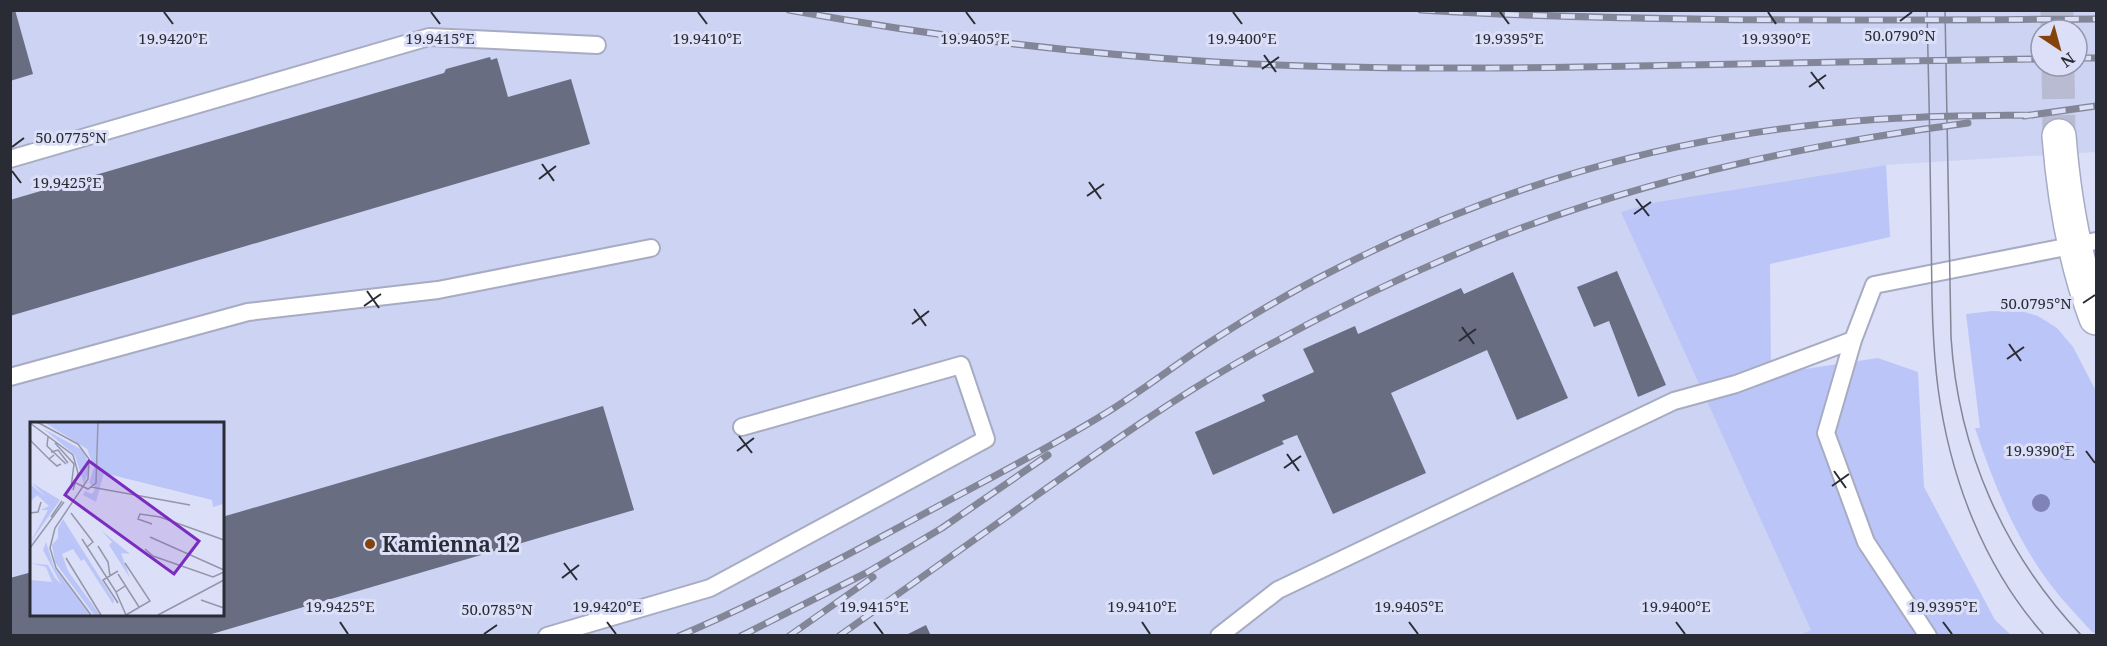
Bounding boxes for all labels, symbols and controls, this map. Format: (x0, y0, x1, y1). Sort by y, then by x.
north arrow (2029, 18, 2089, 78)
text: 50.0790°N (1864, 25, 1936, 45)
text: 19.9420°E (138, 28, 208, 48)
text: 19.9415°E (405, 28, 475, 48)
text: 19.9410°E (672, 28, 742, 48)
text: 19.9405°E (940, 28, 1010, 48)
text: 19.9400°E (1207, 28, 1277, 48)
text: 19.9395°E (1474, 28, 1544, 48)
text: 19.9390°E (1741, 28, 1811, 48)
text: N (2056, 48, 2079, 73)
text: 50.0775°N (35, 127, 107, 147)
text: 19.9425°E (32, 172, 102, 192)
text: 50.0795°N (2000, 293, 2072, 313)
inset map (30, 422, 224, 616)
text: 19.9390°E (2005, 440, 2075, 460)
place label: Kamienna 12 (382, 530, 520, 558)
marker: Kamienna 12 (363, 537, 377, 551)
text: 19.9425°E (305, 596, 375, 616)
text: 19.9420°E (572, 596, 642, 616)
text: 19.9415°E (839, 596, 909, 616)
text: 19.9410°E (1107, 596, 1177, 616)
text: 19.9405°E (1374, 596, 1444, 616)
text: 19.9400°E (1641, 596, 1711, 616)
text: 19.9395°E (1908, 596, 1978, 616)
text: 50.0785°N (461, 599, 533, 619)

